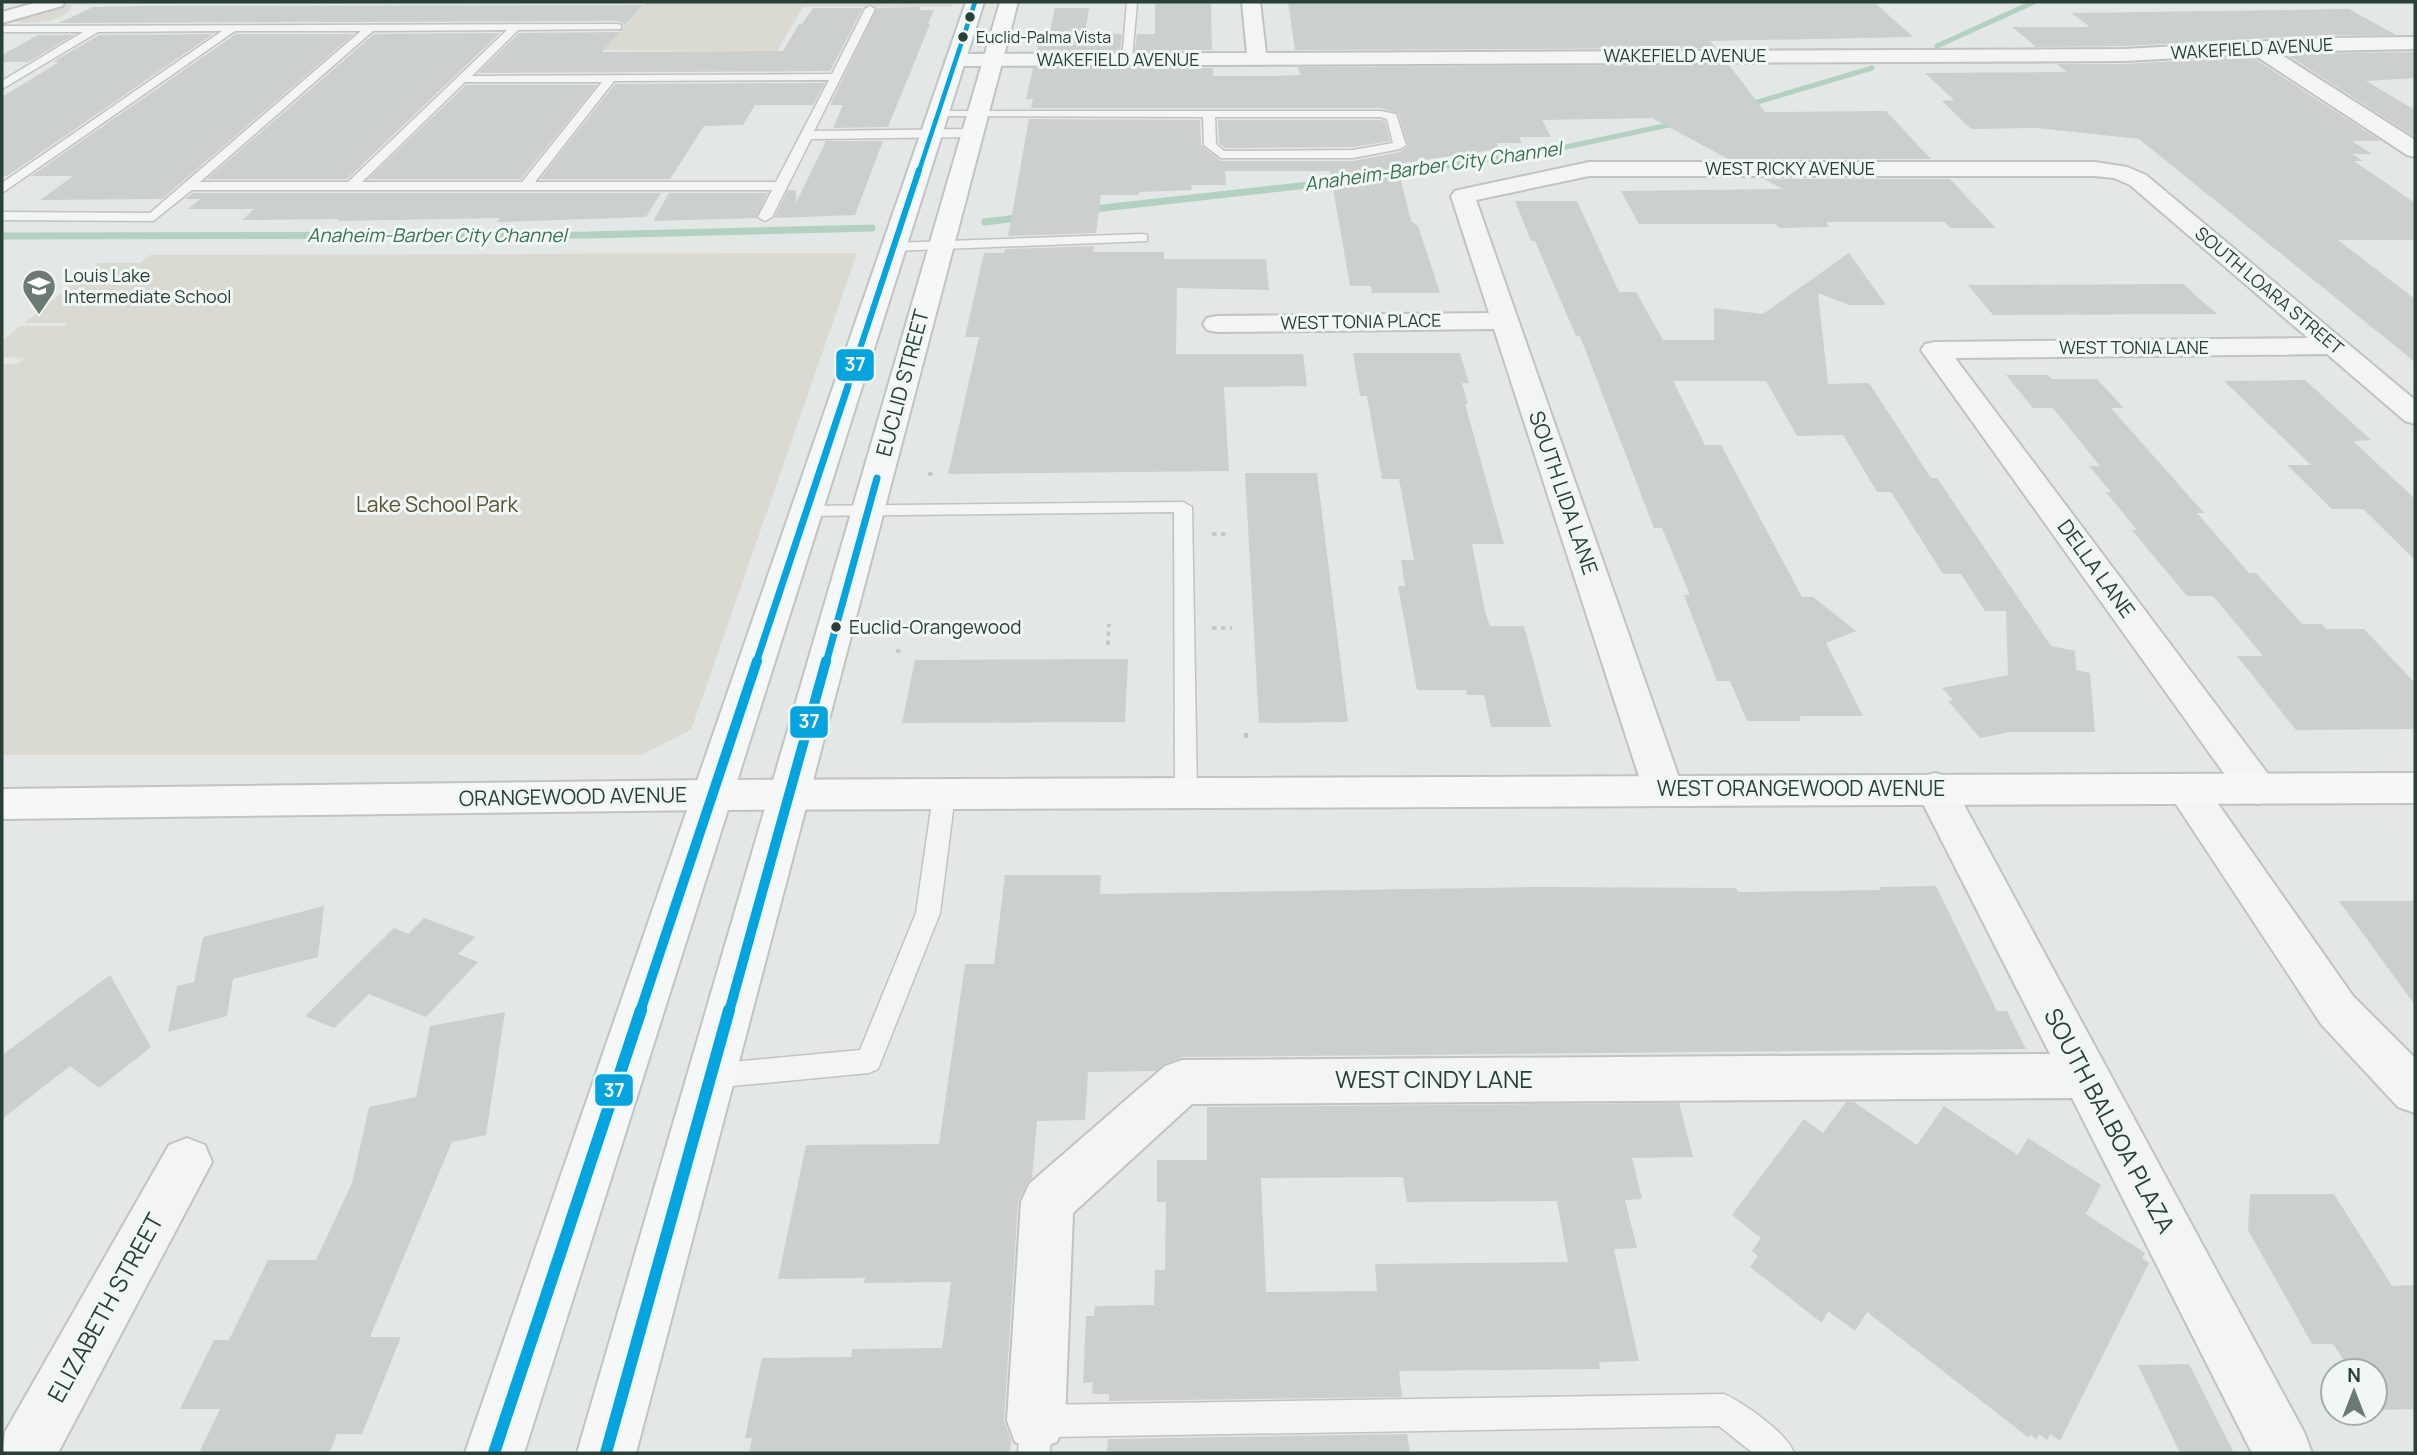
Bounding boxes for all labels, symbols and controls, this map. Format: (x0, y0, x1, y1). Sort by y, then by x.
unlabelled marker (963, 10, 977, 24)
place label: Euclid-Palma Vista (976, 26, 1111, 48)
marker: Euclid-Palma Vista (956, 30, 970, 44)
street label: WAKEFIELD AVENUE (2170, 32, 2334, 64)
street label: WAKEFIELD AVENUE (1604, 43, 1766, 67)
street label: WAKEFIELD AVENUE (1037, 47, 1199, 71)
water label: Anaheim-Barber City Channel (1303, 135, 1566, 197)
street label: WEST RICKY AVENUE (1705, 156, 1875, 180)
street label: SOUTH LOARA STREET (2190, 221, 2349, 360)
water label: Anaheim-Barber City Channel (307, 222, 569, 248)
place label: Louis Lake Intermediate School (64, 263, 232, 308)
school or university icon: Louis Lake Intermediate School (20, 267, 58, 316)
street label: EUCLID STREET (869, 306, 935, 459)
street label: WEST TONIA PLACE (1280, 308, 1442, 334)
street label: WEST TONIA LANE (2059, 335, 2209, 359)
line badge: 37 (835, 348, 875, 382)
text: 37 (844, 351, 866, 377)
street label: SOUTH LIDA LANE (1523, 407, 1605, 578)
park label: Lake School Park (356, 490, 519, 518)
street label: DELLA LANE (2052, 514, 2142, 623)
place label: Euclid-Orangewood (849, 614, 1021, 640)
marker: Euclid-Orangewood (829, 620, 843, 634)
line badge: 37 (789, 705, 829, 739)
text: 37 (798, 708, 820, 734)
street label: WEST ORANGEWOOD AVENUE (1657, 774, 1945, 802)
street label: ORANGEWOOD AVENUE (459, 780, 687, 812)
street label: SOUTH BALBOA PLAZA (2037, 1002, 2184, 1239)
street label: WEST CINDY LANE (1335, 1062, 1533, 1095)
line badge: 37 (594, 1073, 634, 1107)
text: 37 (603, 1077, 625, 1103)
street label: ELIZABETH STREET (39, 1206, 171, 1408)
north arrow (2319, 1357, 2389, 1427)
text: N (2347, 1362, 2361, 1388)

